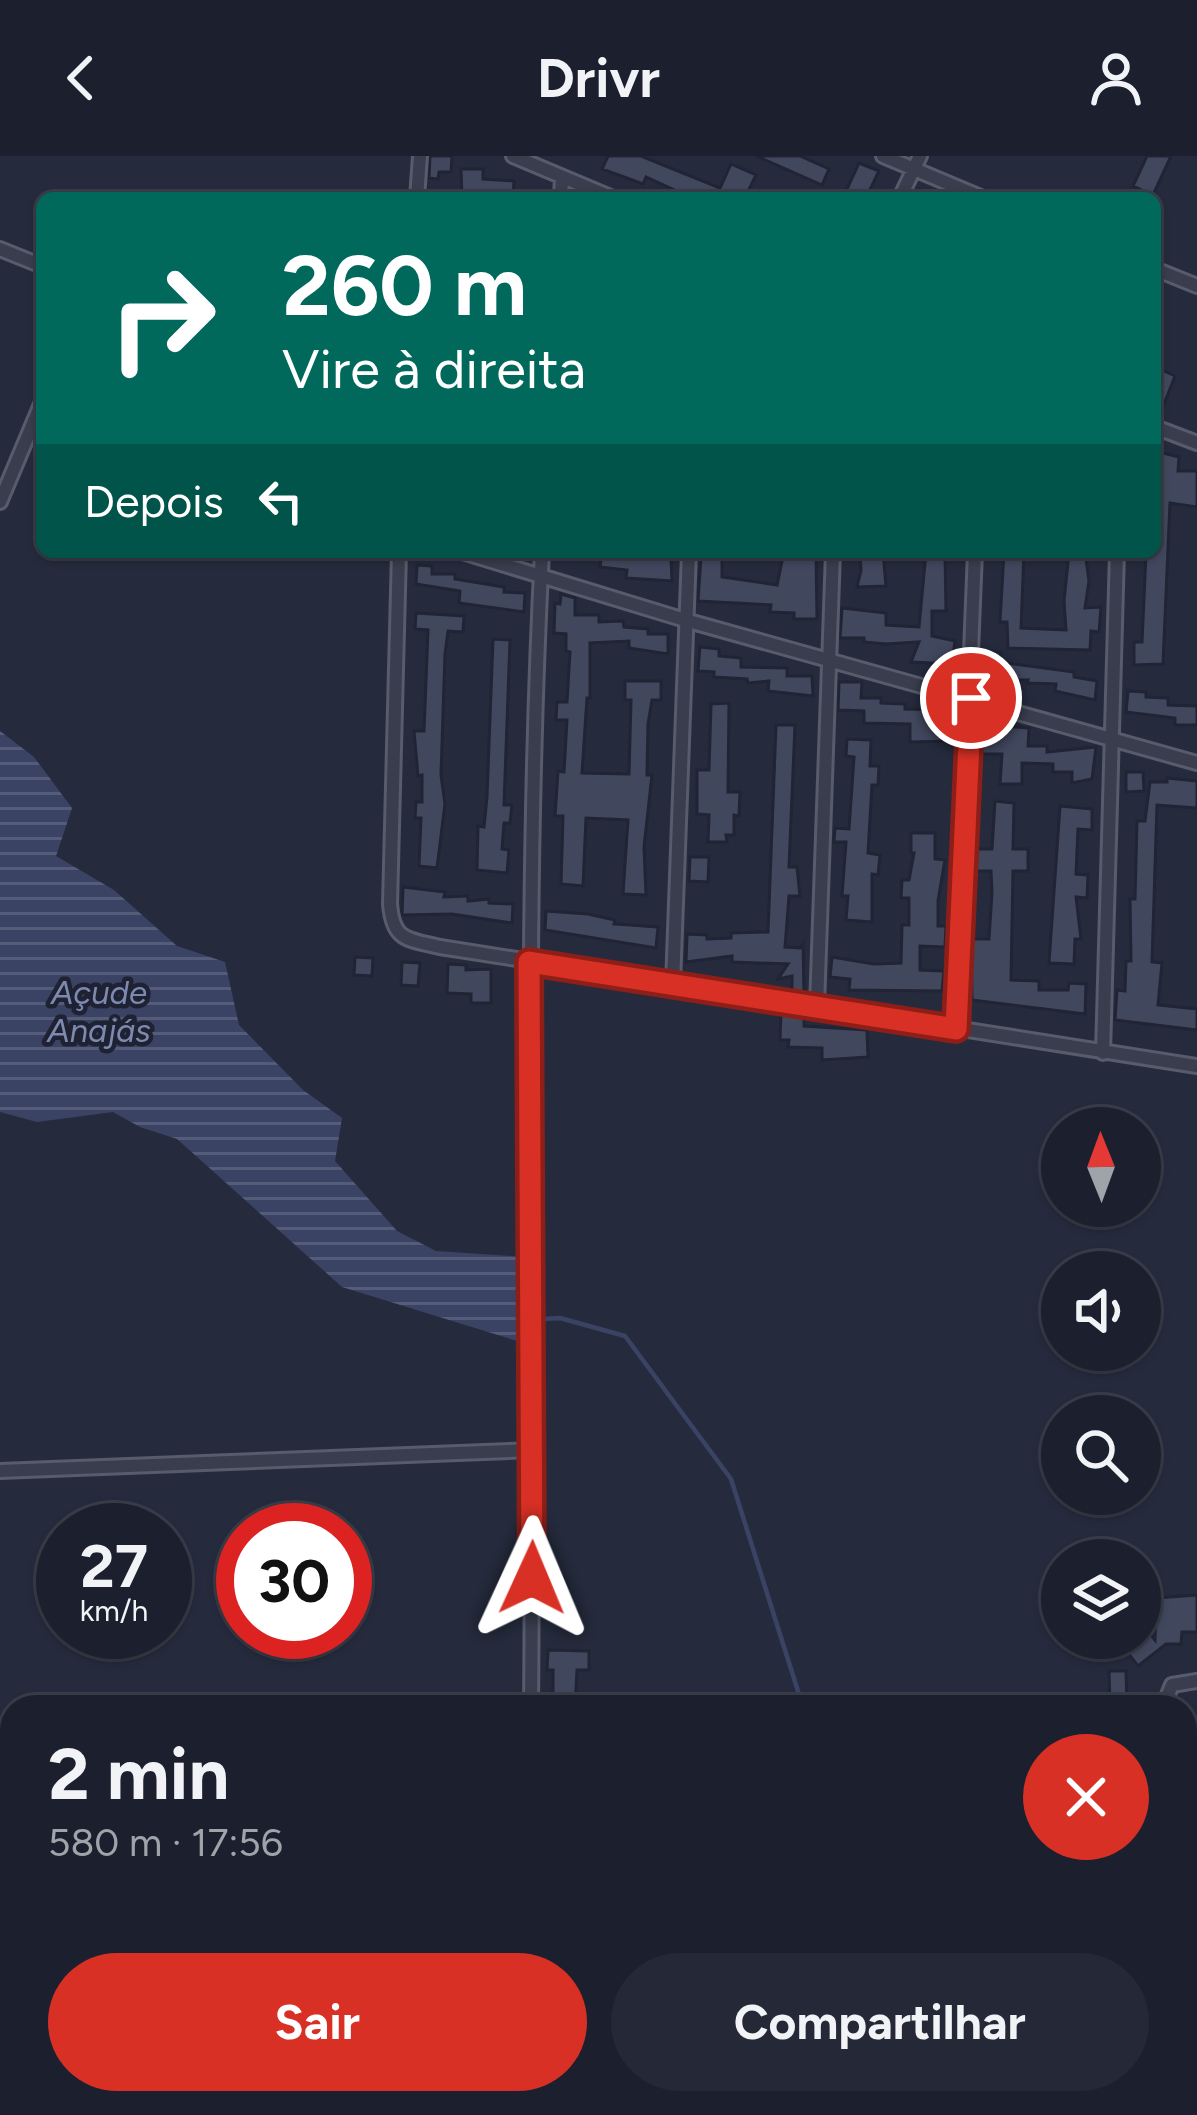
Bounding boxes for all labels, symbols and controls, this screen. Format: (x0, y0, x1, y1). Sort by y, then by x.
icon: back (48, 45, 114, 111)
icon: person (1083, 45, 1149, 111)
text: Drivr (537, 46, 660, 111)
text: 260 m (282, 235, 527, 336)
icon: right (84, 240, 240, 396)
text: Vire à direita (282, 337, 586, 402)
icon: left (248, 468, 314, 534)
text: Depois (84, 474, 224, 528)
pin (920, 647, 1022, 749)
icon: arrive (938, 665, 1004, 731)
water label: Açude Anajás (45, 973, 151, 1050)
north arrow (1041, 1107, 1161, 1227)
map controls (1041, 1107, 1161, 1659)
button: sound (1041, 1251, 1161, 1371)
button: search (1041, 1395, 1161, 1515)
speed limit sign: 30 (216, 1503, 372, 1659)
position arrow (469, 1515, 595, 1641)
text: 27 (80, 1530, 148, 1602)
button: layers (1041, 1539, 1161, 1659)
text: km/h (80, 1592, 148, 1629)
text: 2 min (48, 1731, 229, 1817)
button: close (1023, 1734, 1149, 1860)
text: 580 m · 17:56 (48, 1819, 283, 1866)
button: Sair (48, 1953, 587, 2091)
button: Compartilhar (611, 1953, 1149, 2091)

